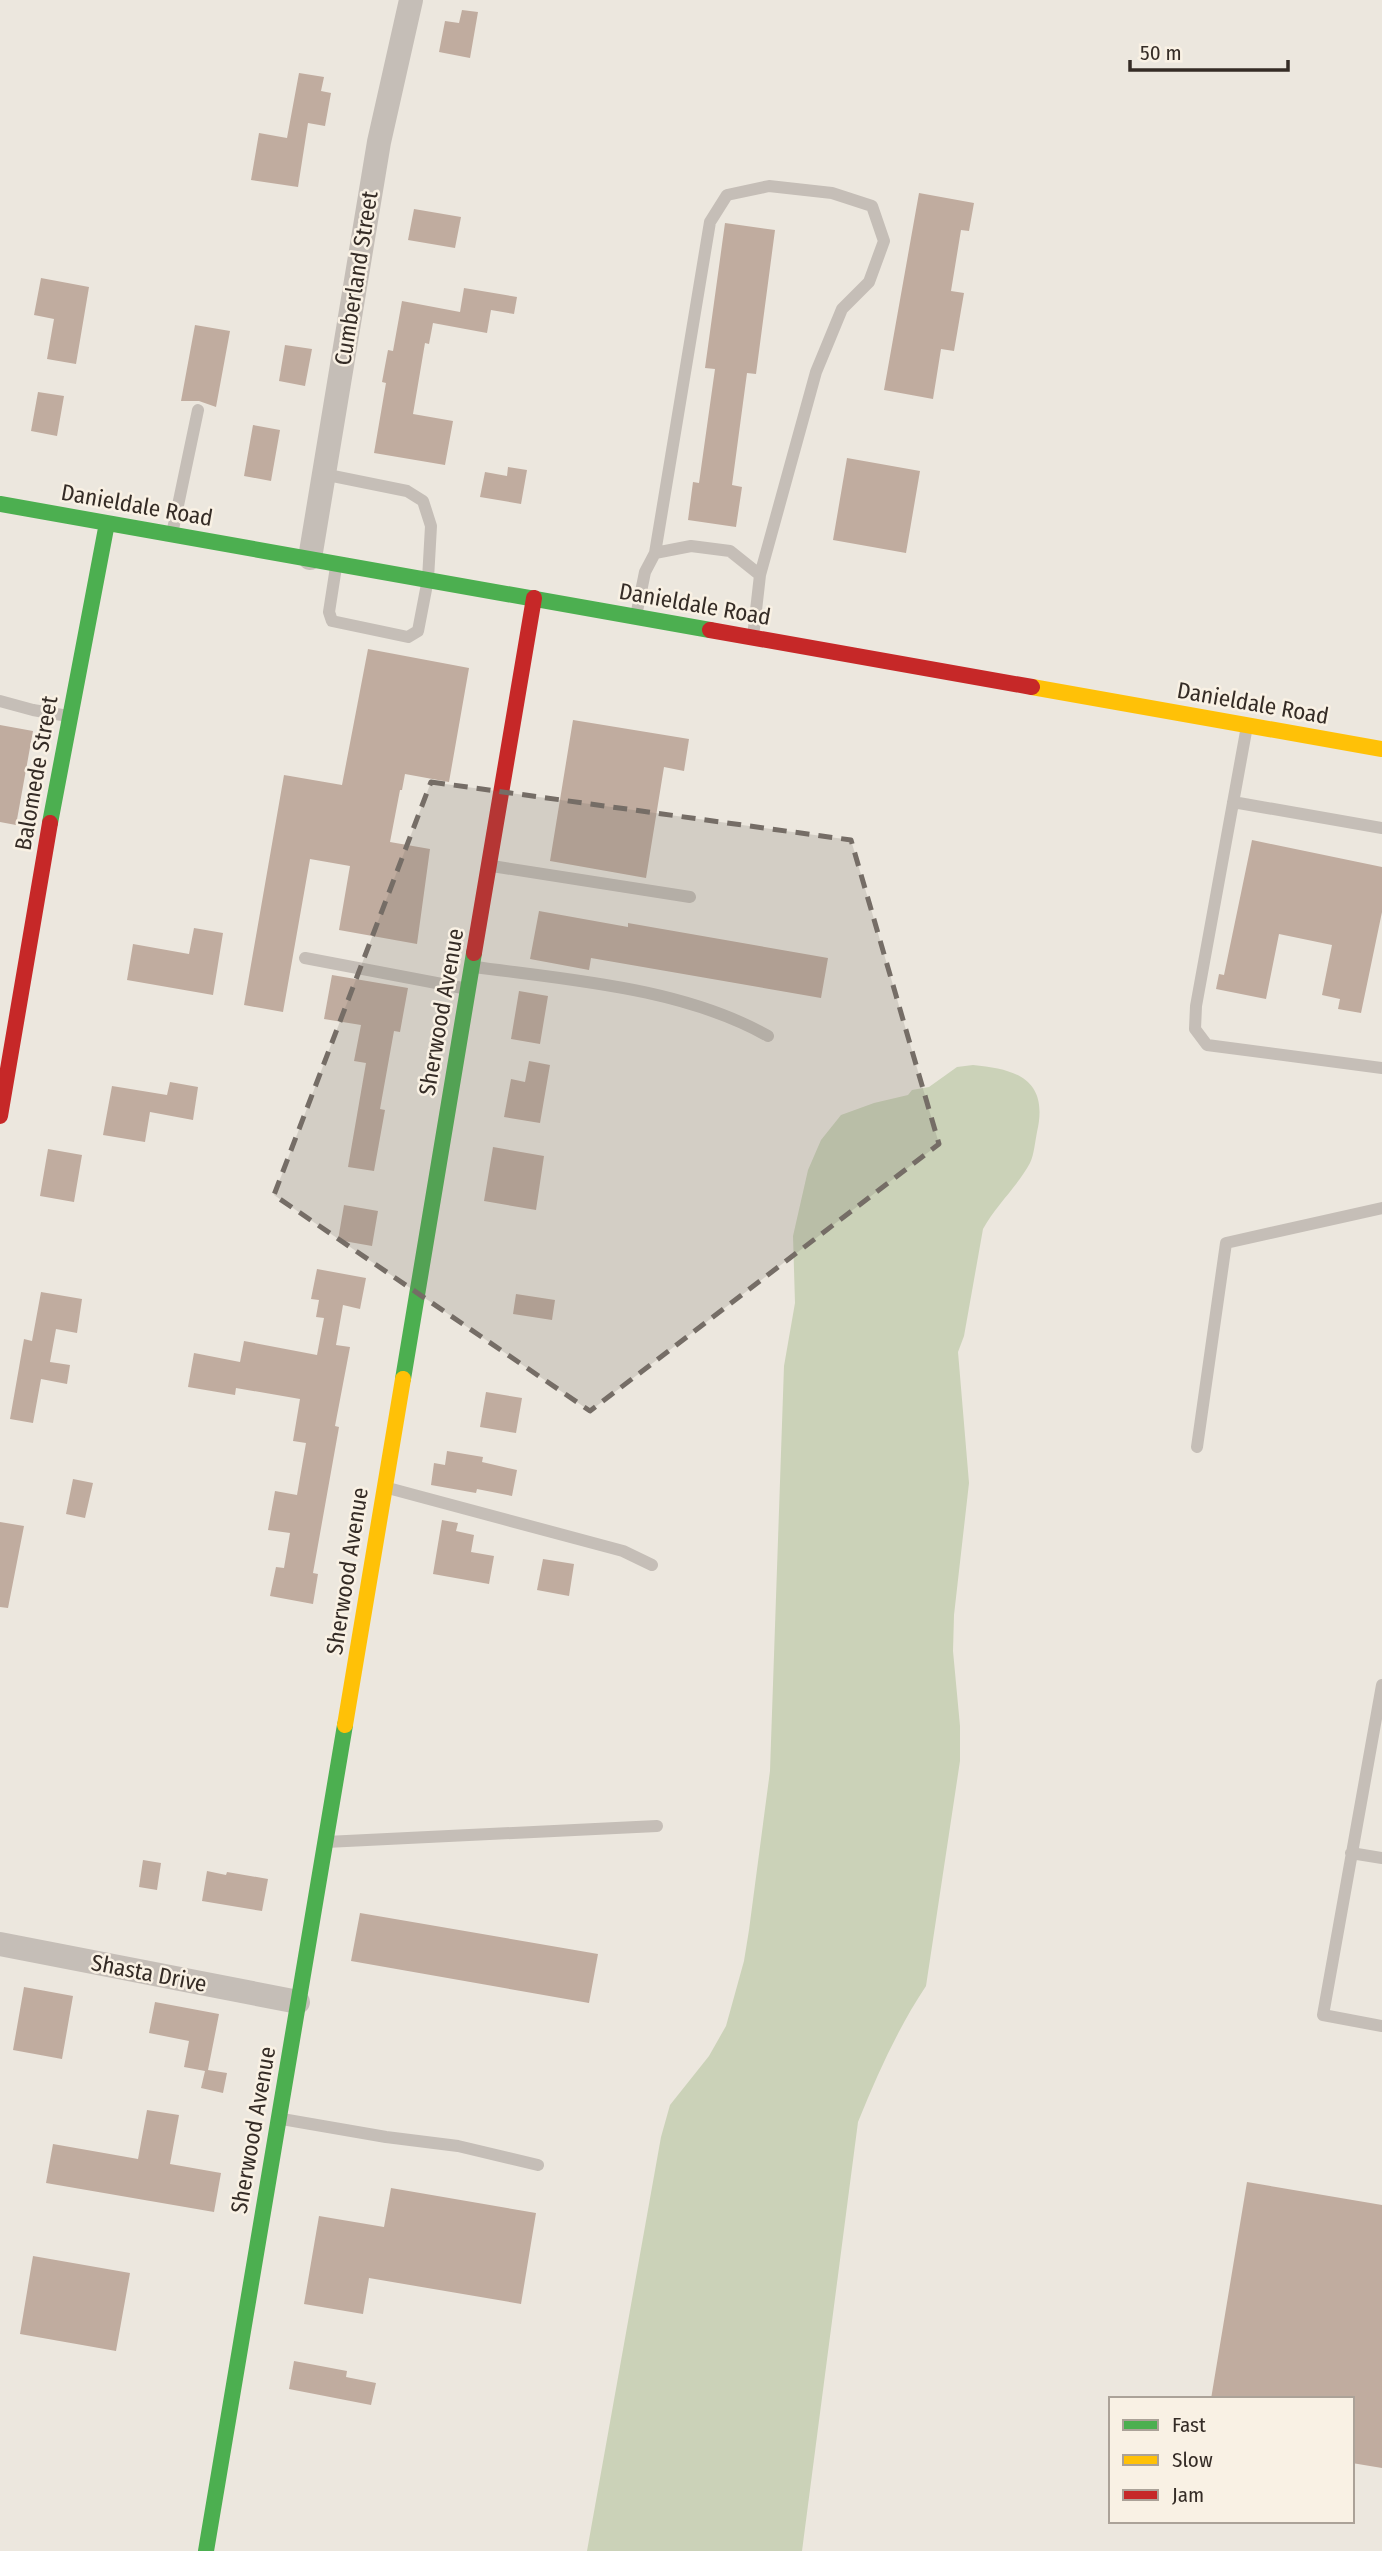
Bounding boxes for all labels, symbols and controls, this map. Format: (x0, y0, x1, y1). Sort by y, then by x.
scale bar (1130, 28, 1288, 72)
text: 50 m (1140, 40, 1182, 66)
street label: Cumberland Street (328, 188, 384, 367)
street label: Danieldale Road (59, 478, 215, 532)
street label: Danieldale Road (617, 577, 773, 631)
street label: Danieldale Road (1175, 676, 1331, 730)
street label: Balomede Street (9, 693, 63, 852)
street label: Sherwood Avenue (413, 926, 469, 1098)
street label: Sherwood Avenue (320, 1485, 374, 1657)
street label: Shasta Drive (89, 1948, 209, 1998)
street label: Sherwood Avenue (225, 2044, 281, 2216)
legend (1109, 2397, 1354, 2523)
text: Fast (1172, 2412, 1206, 2438)
text: Slow (1172, 2447, 1213, 2473)
text: Jam (1172, 2482, 1204, 2508)

